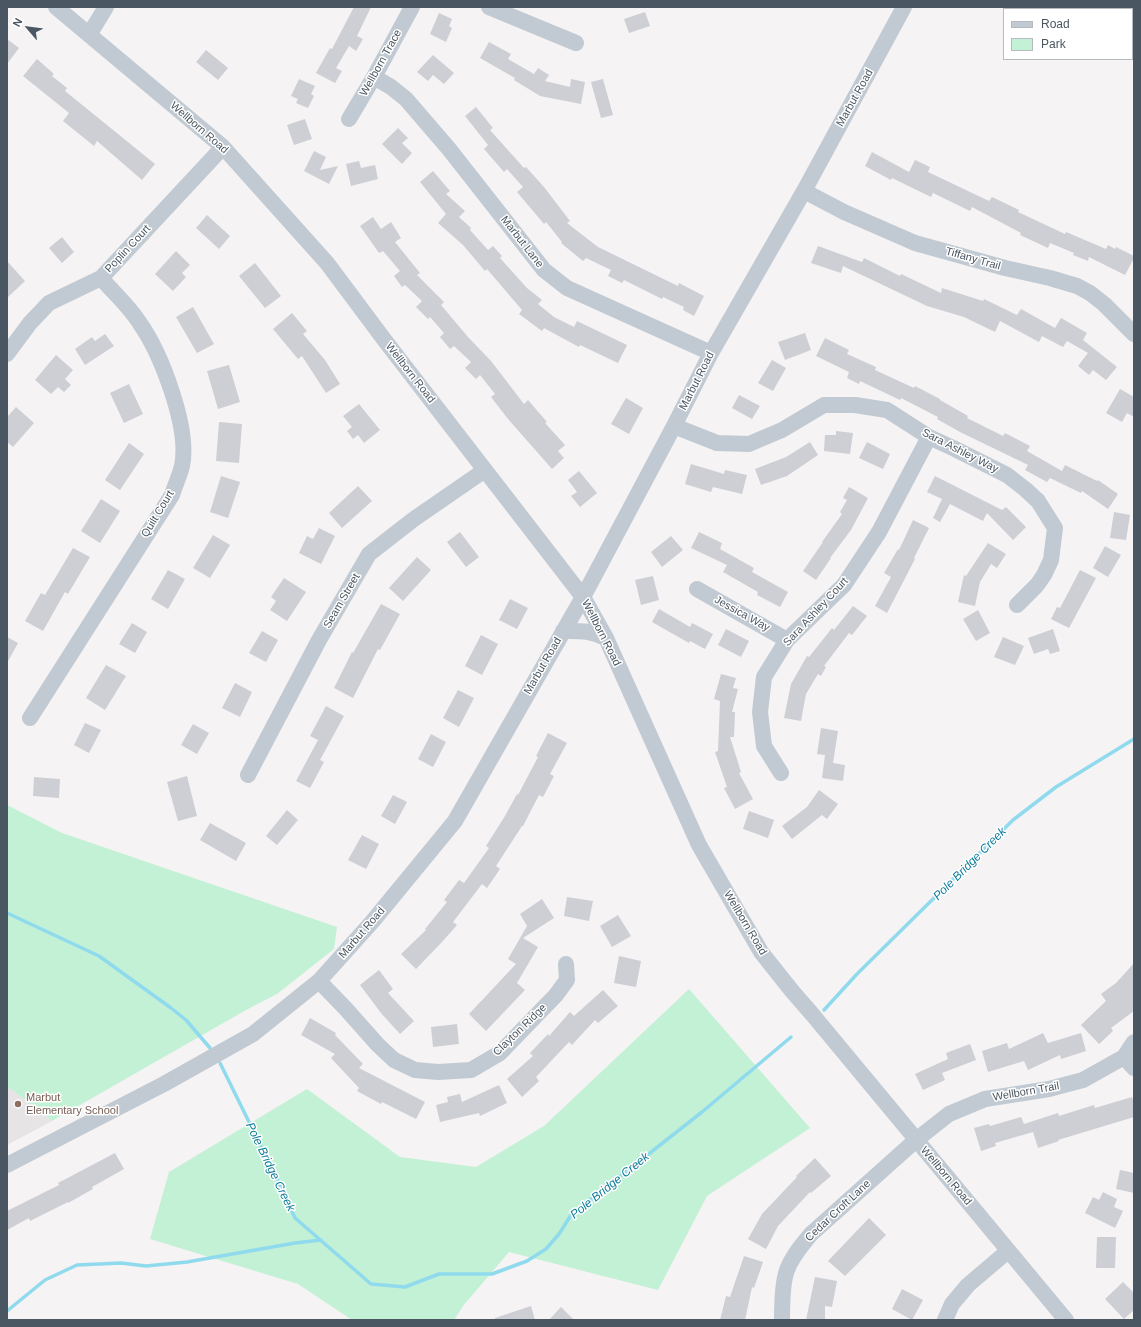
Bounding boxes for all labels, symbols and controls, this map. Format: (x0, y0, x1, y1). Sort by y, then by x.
north arrow (8, 8, 48, 48)
legend (1003, 8, 1133, 60)
text: N (10, 16, 25, 29)
text: Road (1041, 17, 1070, 31)
street label: Wellborn Trace (357, 27, 405, 99)
text: Park (1041, 37, 1066, 51)
street label: Marbut Road (834, 67, 876, 129)
street label: Wellborn Road (167, 99, 231, 157)
street label: Marbut Lane (498, 214, 546, 270)
street label: Poplin Court (103, 222, 153, 276)
street label: Tiffany Trail (944, 245, 1002, 273)
street label: Wellborn Road (382, 340, 438, 406)
street label: Marbut Road (677, 350, 717, 412)
street label: Sara Ashley Way (920, 426, 1000, 476)
street label: Quilt Court (139, 488, 177, 540)
street label: Seam Street (321, 571, 363, 631)
street label: Sara Ashley Court (781, 575, 851, 649)
street label: Jessica Way (712, 593, 772, 635)
street label: Wellborn Road (579, 598, 623, 668)
street label: Marbut Road (521, 635, 565, 697)
water label: Pole Bridge Creek (930, 824, 1010, 904)
street label: Wellborn Road (721, 889, 769, 957)
street label: Marbut Road (336, 905, 388, 961)
street label: Clayton Ridge (491, 1001, 549, 1059)
street label: Wellborn Trail (992, 1080, 1060, 1104)
place label: Marbut Elementary School (26, 1091, 118, 1117)
marker: Marbut Elementary School (13, 1099, 23, 1109)
water label: Pole Bridge Creek (242, 1120, 298, 1214)
street label: Wellborn Road (918, 1144, 974, 1208)
water label: Pole Bridge Creek (568, 1150, 652, 1222)
street label: Cedar Croft Lane (803, 1177, 873, 1245)

